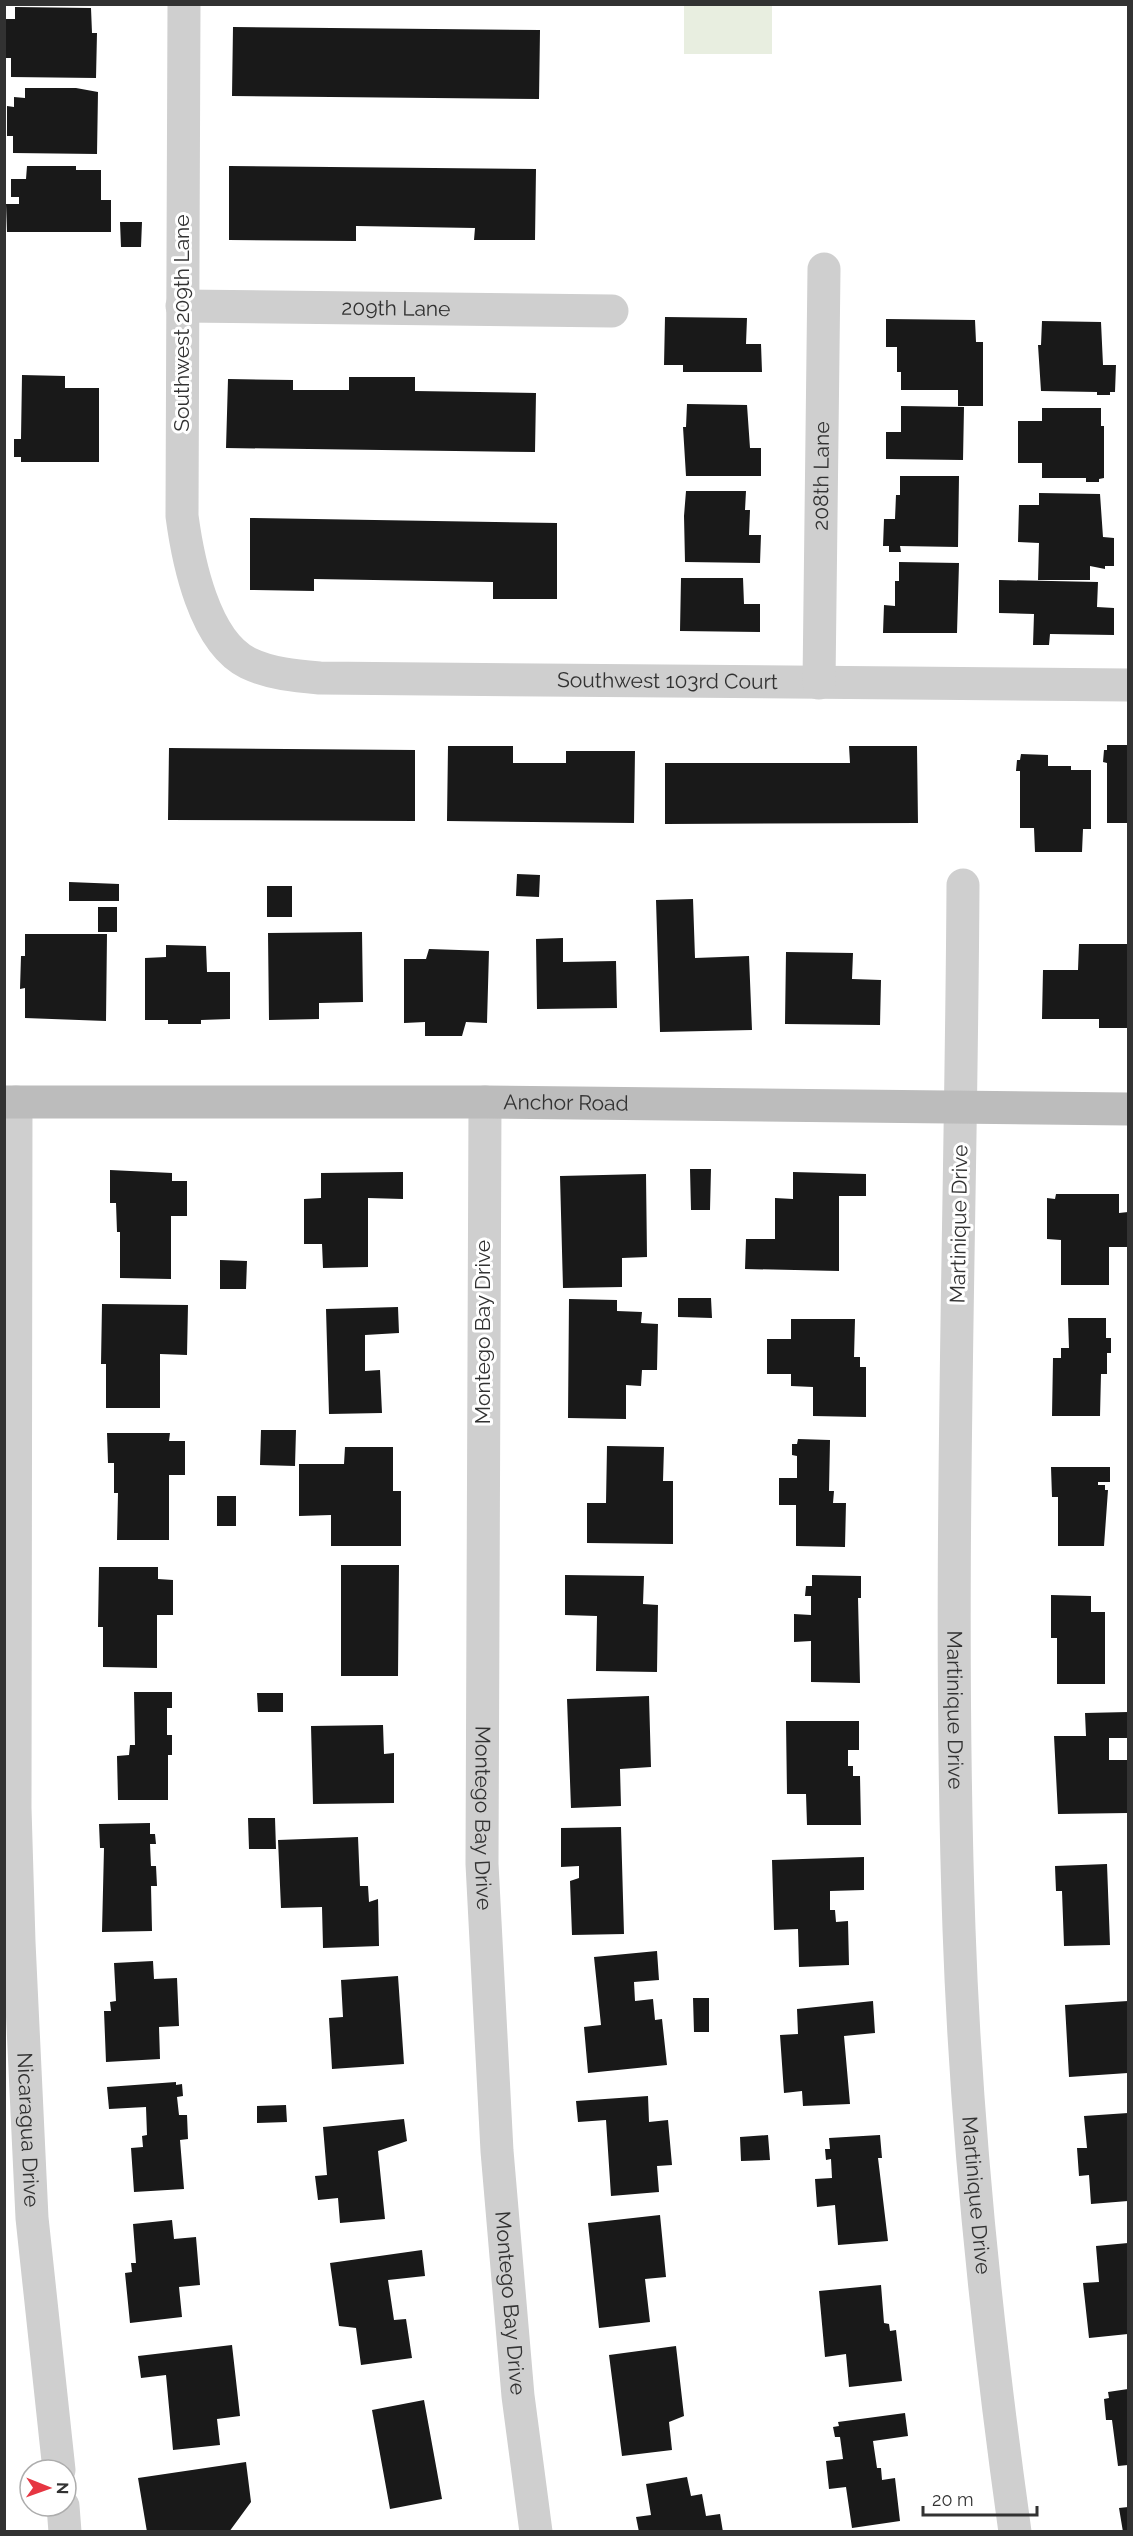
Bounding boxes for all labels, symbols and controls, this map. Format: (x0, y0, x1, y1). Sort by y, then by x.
street label: Southwest 209th Lane (169, 214, 194, 432)
street label: 209th Lane (341, 295, 451, 321)
street label: 208th Lane (808, 421, 834, 531)
street label: Southwest 103rd Court (557, 667, 778, 694)
street label: Anchor Road (503, 1089, 629, 1116)
street label: Martinique Drive (945, 1144, 972, 1304)
street label: Montego Bay Drive (470, 1240, 495, 1424)
street label: Martinique Drive (942, 1631, 968, 1790)
street label: Montego Bay Drive (470, 1726, 497, 1911)
street label: Nicaragua Drive (12, 2052, 44, 2208)
street label: Martinique Drive (957, 2115, 996, 2276)
street label: Montego Bay Drive (490, 2210, 531, 2396)
north arrow (18, 2458, 78, 2518)
scale bar (923, 2479, 1037, 2517)
text: N (53, 2482, 72, 2495)
text: 20 m (932, 2489, 974, 2510)

